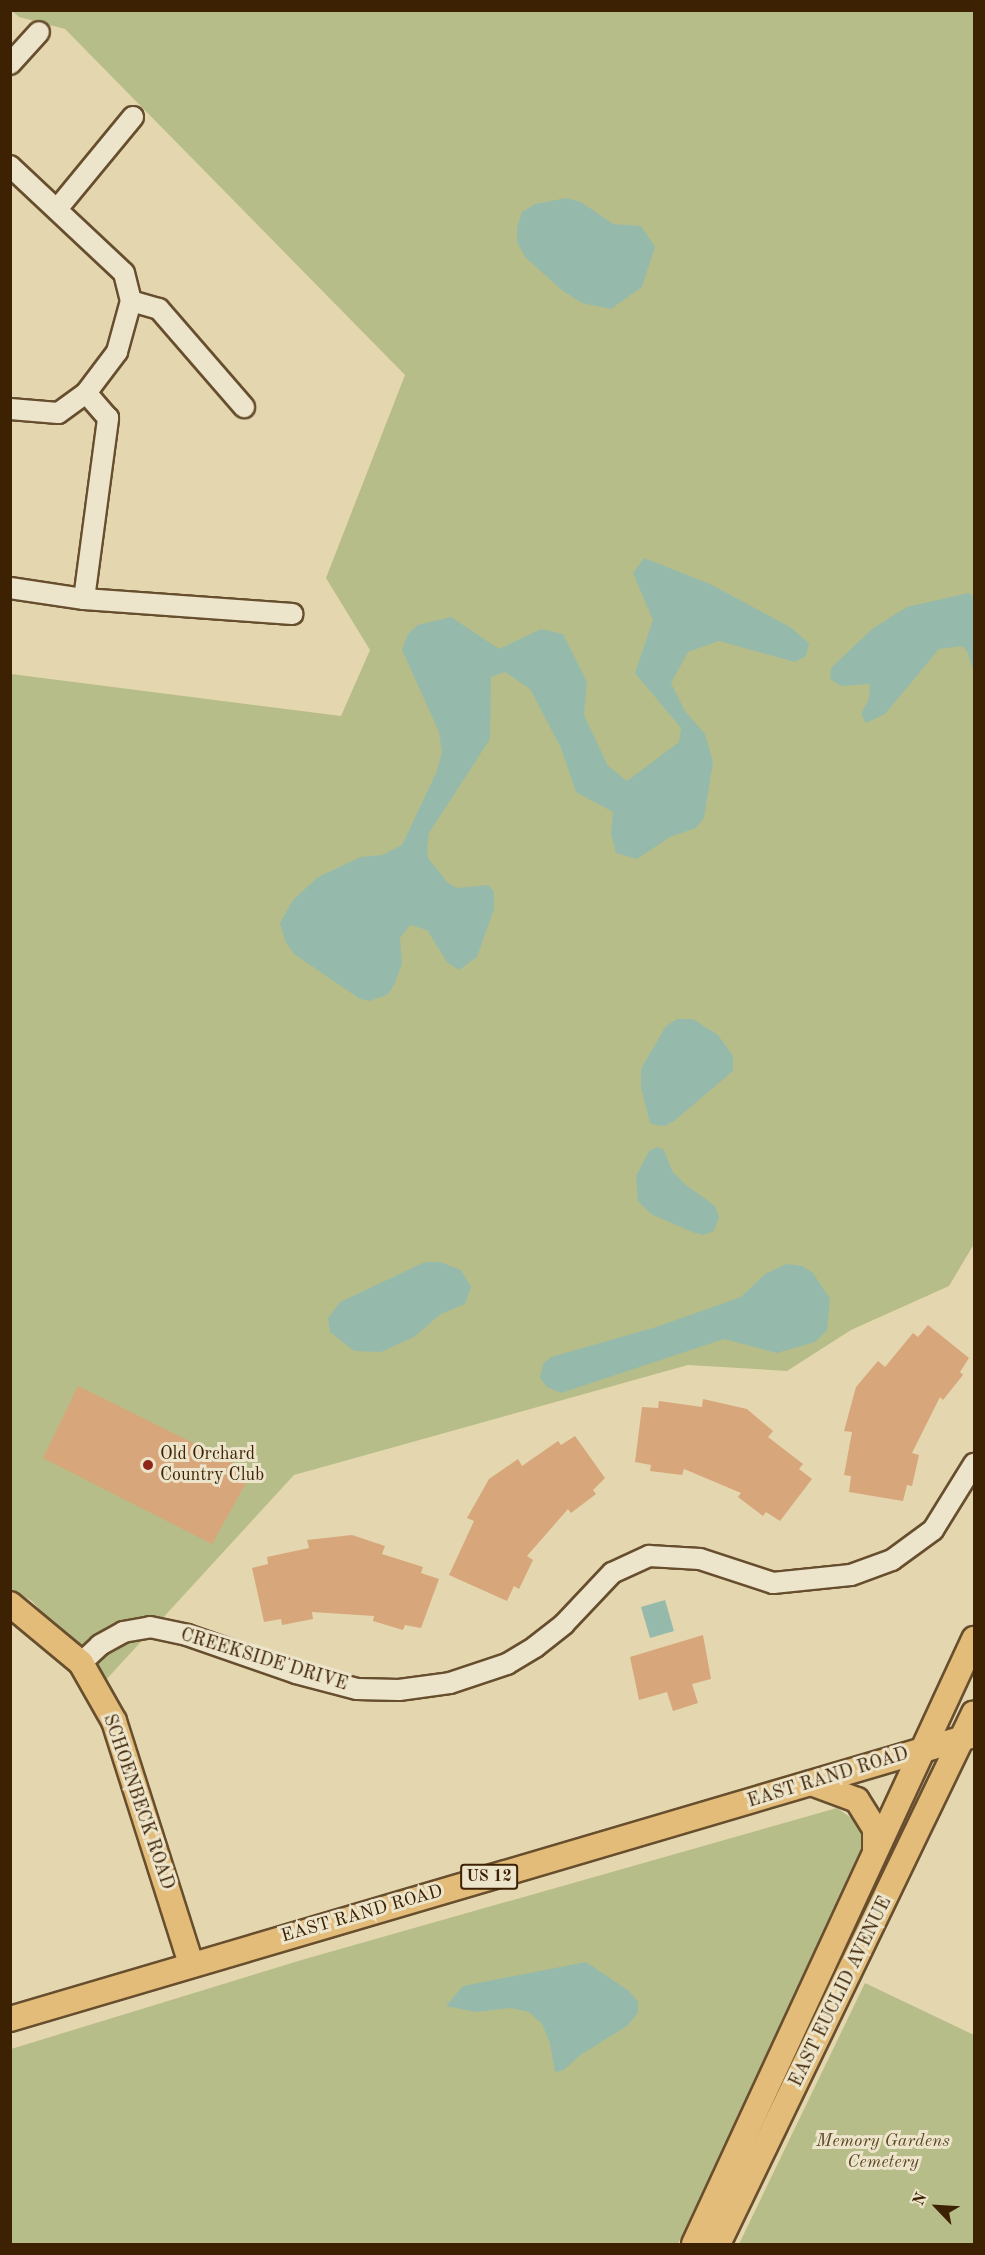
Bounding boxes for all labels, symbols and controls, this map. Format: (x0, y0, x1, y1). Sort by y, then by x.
place label: Old Orchard Country Club (160, 1444, 264, 1486)
marker: Old Orchard Country Club (141, 1458, 155, 1472)
street label: CREEKSIDE DRIVE (178, 1624, 350, 1696)
street label: SCHOENBECK ROAD (98, 1711, 178, 1893)
street label: EAST RAND ROAD (745, 1743, 911, 1813)
road number: US 12 (459, 1864, 519, 1890)
street label: EAST RAND ROAD (279, 1881, 445, 1947)
street label: EAST EUCLID AVENUE (786, 1893, 896, 2091)
park label: Memory Gardens Cemetery (816, 2131, 950, 2174)
north arrow (907, 2177, 967, 2237)
text: N (911, 2190, 931, 2208)

